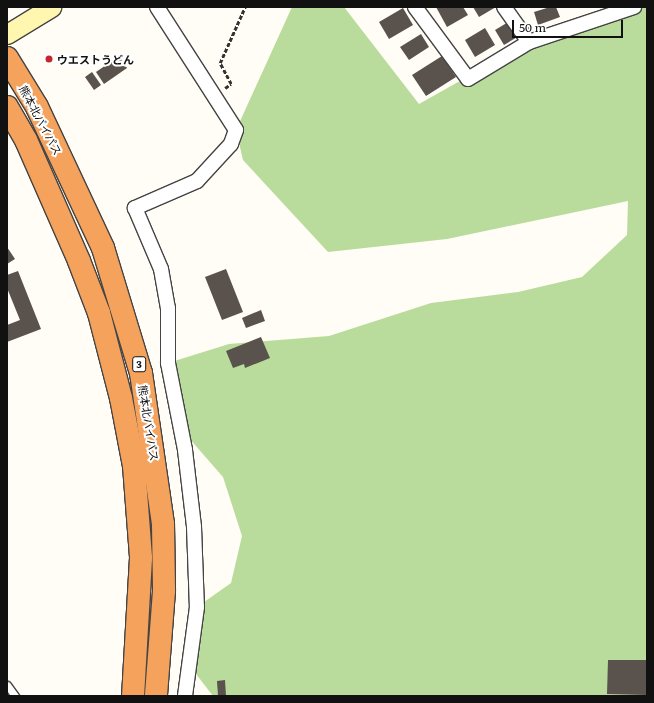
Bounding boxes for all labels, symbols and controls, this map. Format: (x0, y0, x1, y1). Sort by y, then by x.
scale bar (514, 12, 625, 38)
text: 50 m (519, 18, 546, 36)
place label: ウエストうどん (57, 52, 134, 66)
marker: ウエストうどん (44, 54, 54, 64)
street label: 熊本北バイパス (17, 83, 65, 157)
road number: 3 (132, 356, 146, 372)
street label: 熊本北バイパス (136, 384, 162, 462)

